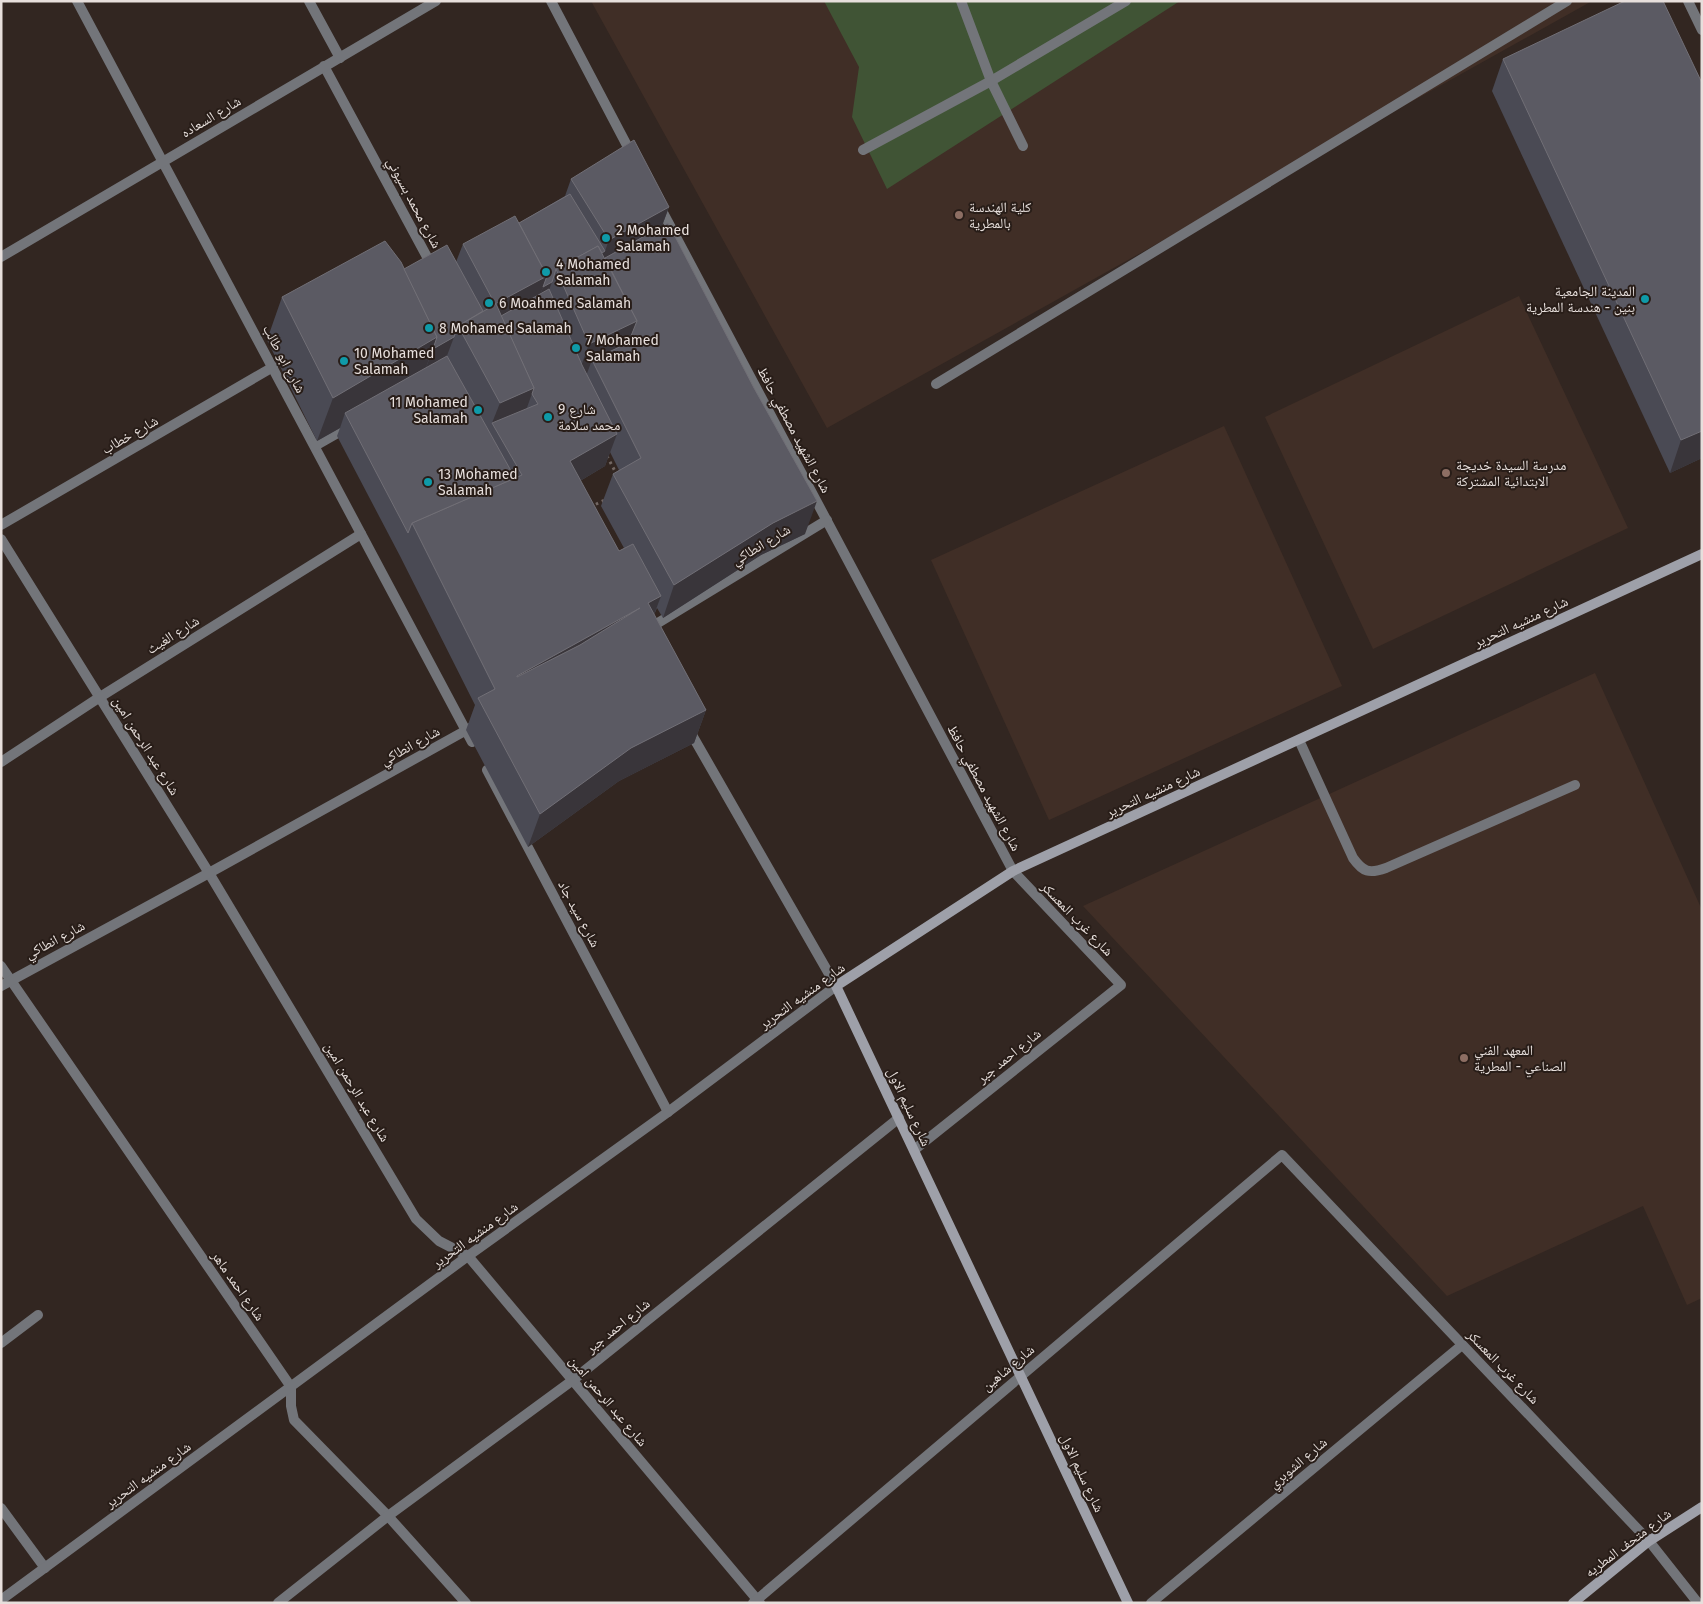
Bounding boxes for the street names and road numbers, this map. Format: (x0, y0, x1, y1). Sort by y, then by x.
street label: شارع السعاده (178, 93, 245, 142)
street label: شارع محمد بسيوني (381, 155, 445, 252)
street label: شارع ابو طالب (258, 322, 309, 397)
street label: شارع الشهيد مصطفي حافظ (751, 364, 835, 497)
street label: شارع خطاب (99, 412, 162, 459)
street label: شارع انطاكي (729, 521, 795, 571)
street label: شارع منشيه التحرير (1470, 593, 1571, 653)
street label: شارع الغيث (144, 612, 203, 659)
street label: شارع عبد الرحمن امين (108, 693, 183, 799)
street label: شارع الشهيد مصطفي حافظ (941, 722, 1025, 855)
street label: شارع انطاكي (377, 723, 444, 771)
street label: شارع منشيه التحرير (1102, 763, 1203, 823)
street label: شارع سيد جاد (553, 878, 604, 951)
street label: شارع غرب المعسكر (1036, 878, 1117, 960)
street label: شارع انطاكي (22, 917, 89, 965)
street label: شارع منشيه التحرير (755, 959, 849, 1034)
street label: شارع احمد جبر (973, 1025, 1045, 1088)
street label: شارع عبد الرحمن امين (320, 1039, 393, 1145)
street label: شارع سليم الاول (883, 1065, 935, 1149)
street label: شارع منشيه التحرير (428, 1198, 522, 1273)
street label: شارع احمد ماهر (206, 1247, 268, 1325)
street label: شارع احمد جبر (582, 1295, 654, 1358)
street label: شارع غرب المعسكر (1462, 1326, 1543, 1408)
street label: شارع شاهين (978, 1341, 1038, 1396)
street label: شارع عبد الرحمن امين (564, 1352, 651, 1451)
street label: شارع سليم الاول (1056, 1431, 1108, 1515)
street label: شارع الشوبري (1265, 1434, 1332, 1494)
street label: شارع منشيه التحرير (101, 1438, 195, 1513)
street label: شارع متحف المطريه (1581, 1505, 1675, 1582)

